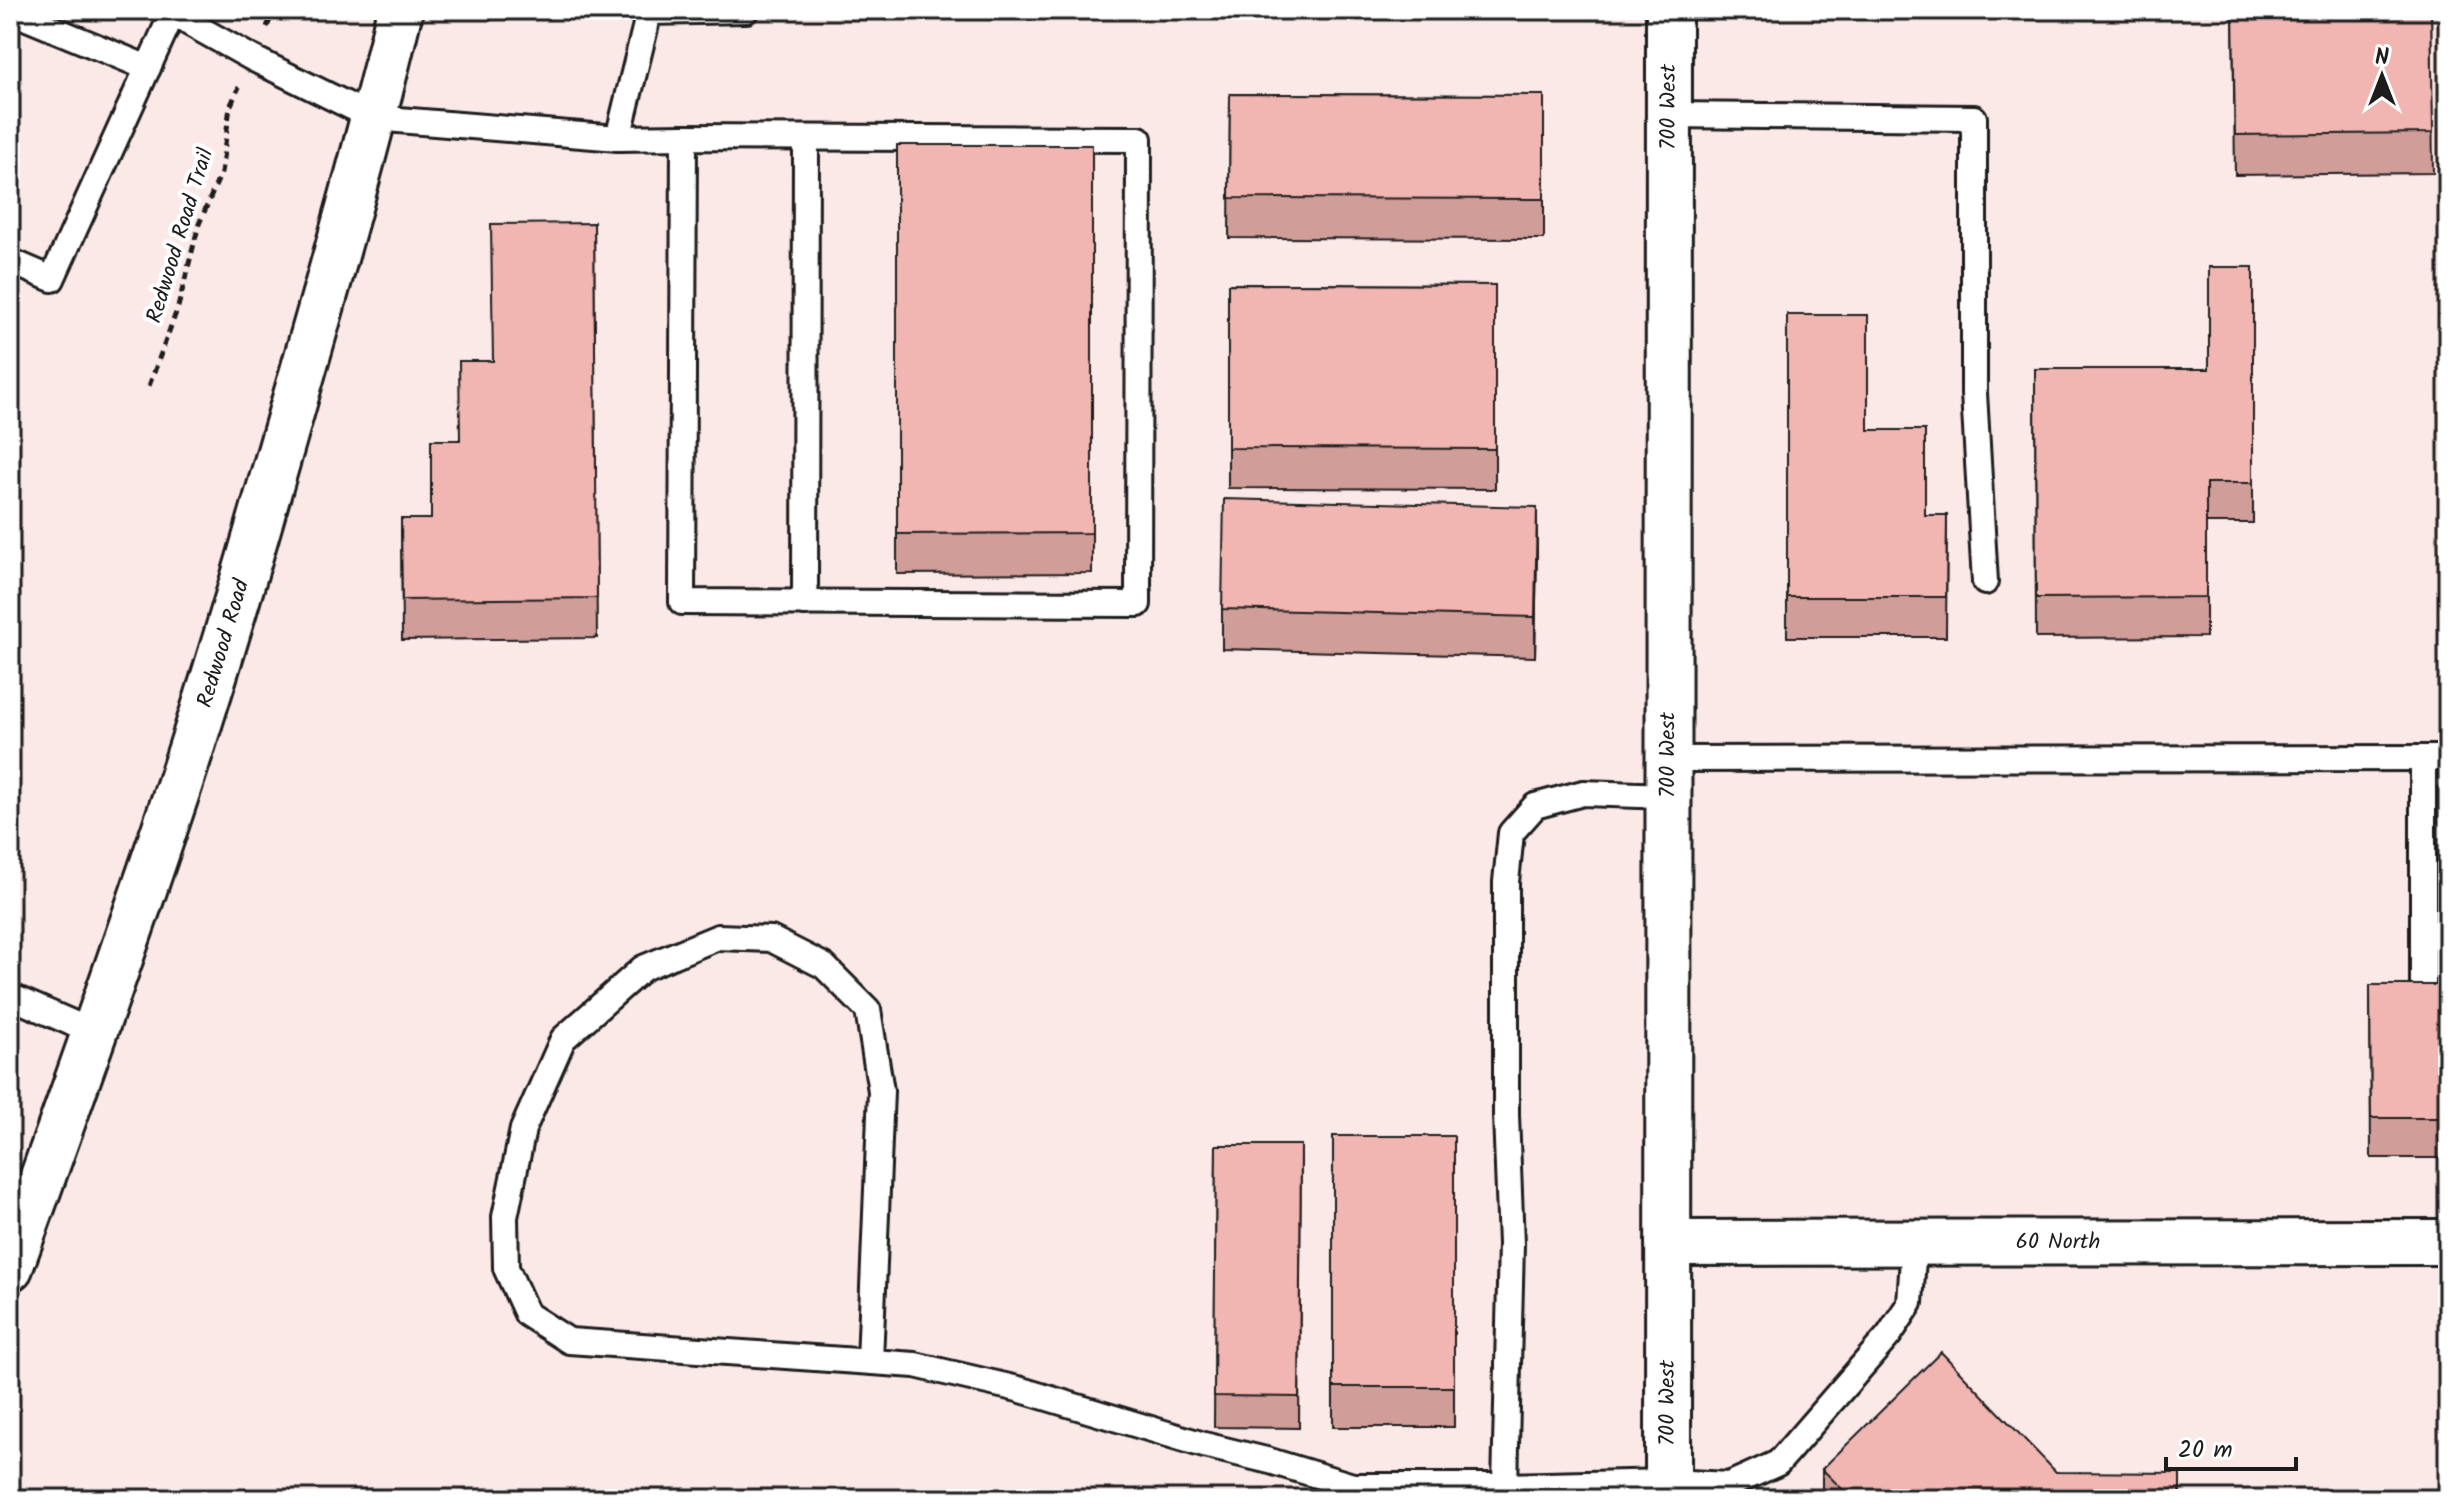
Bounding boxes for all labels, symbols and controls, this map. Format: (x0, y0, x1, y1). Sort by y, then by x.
north arrow (2342, 36, 2422, 116)
text: N (2375, 41, 2389, 76)
street label: 700 West (1651, 63, 1686, 150)
street label: Redwood Road Trail (138, 144, 224, 328)
street label: Redwood Road (188, 574, 260, 712)
street label: 700 West (1651, 711, 1686, 798)
street label: 60 North (2016, 1225, 2100, 1260)
street label: 700 West (1651, 1359, 1686, 1446)
scale bar (2166, 1421, 2296, 1471)
text: 20 m (2178, 1431, 2233, 1470)

